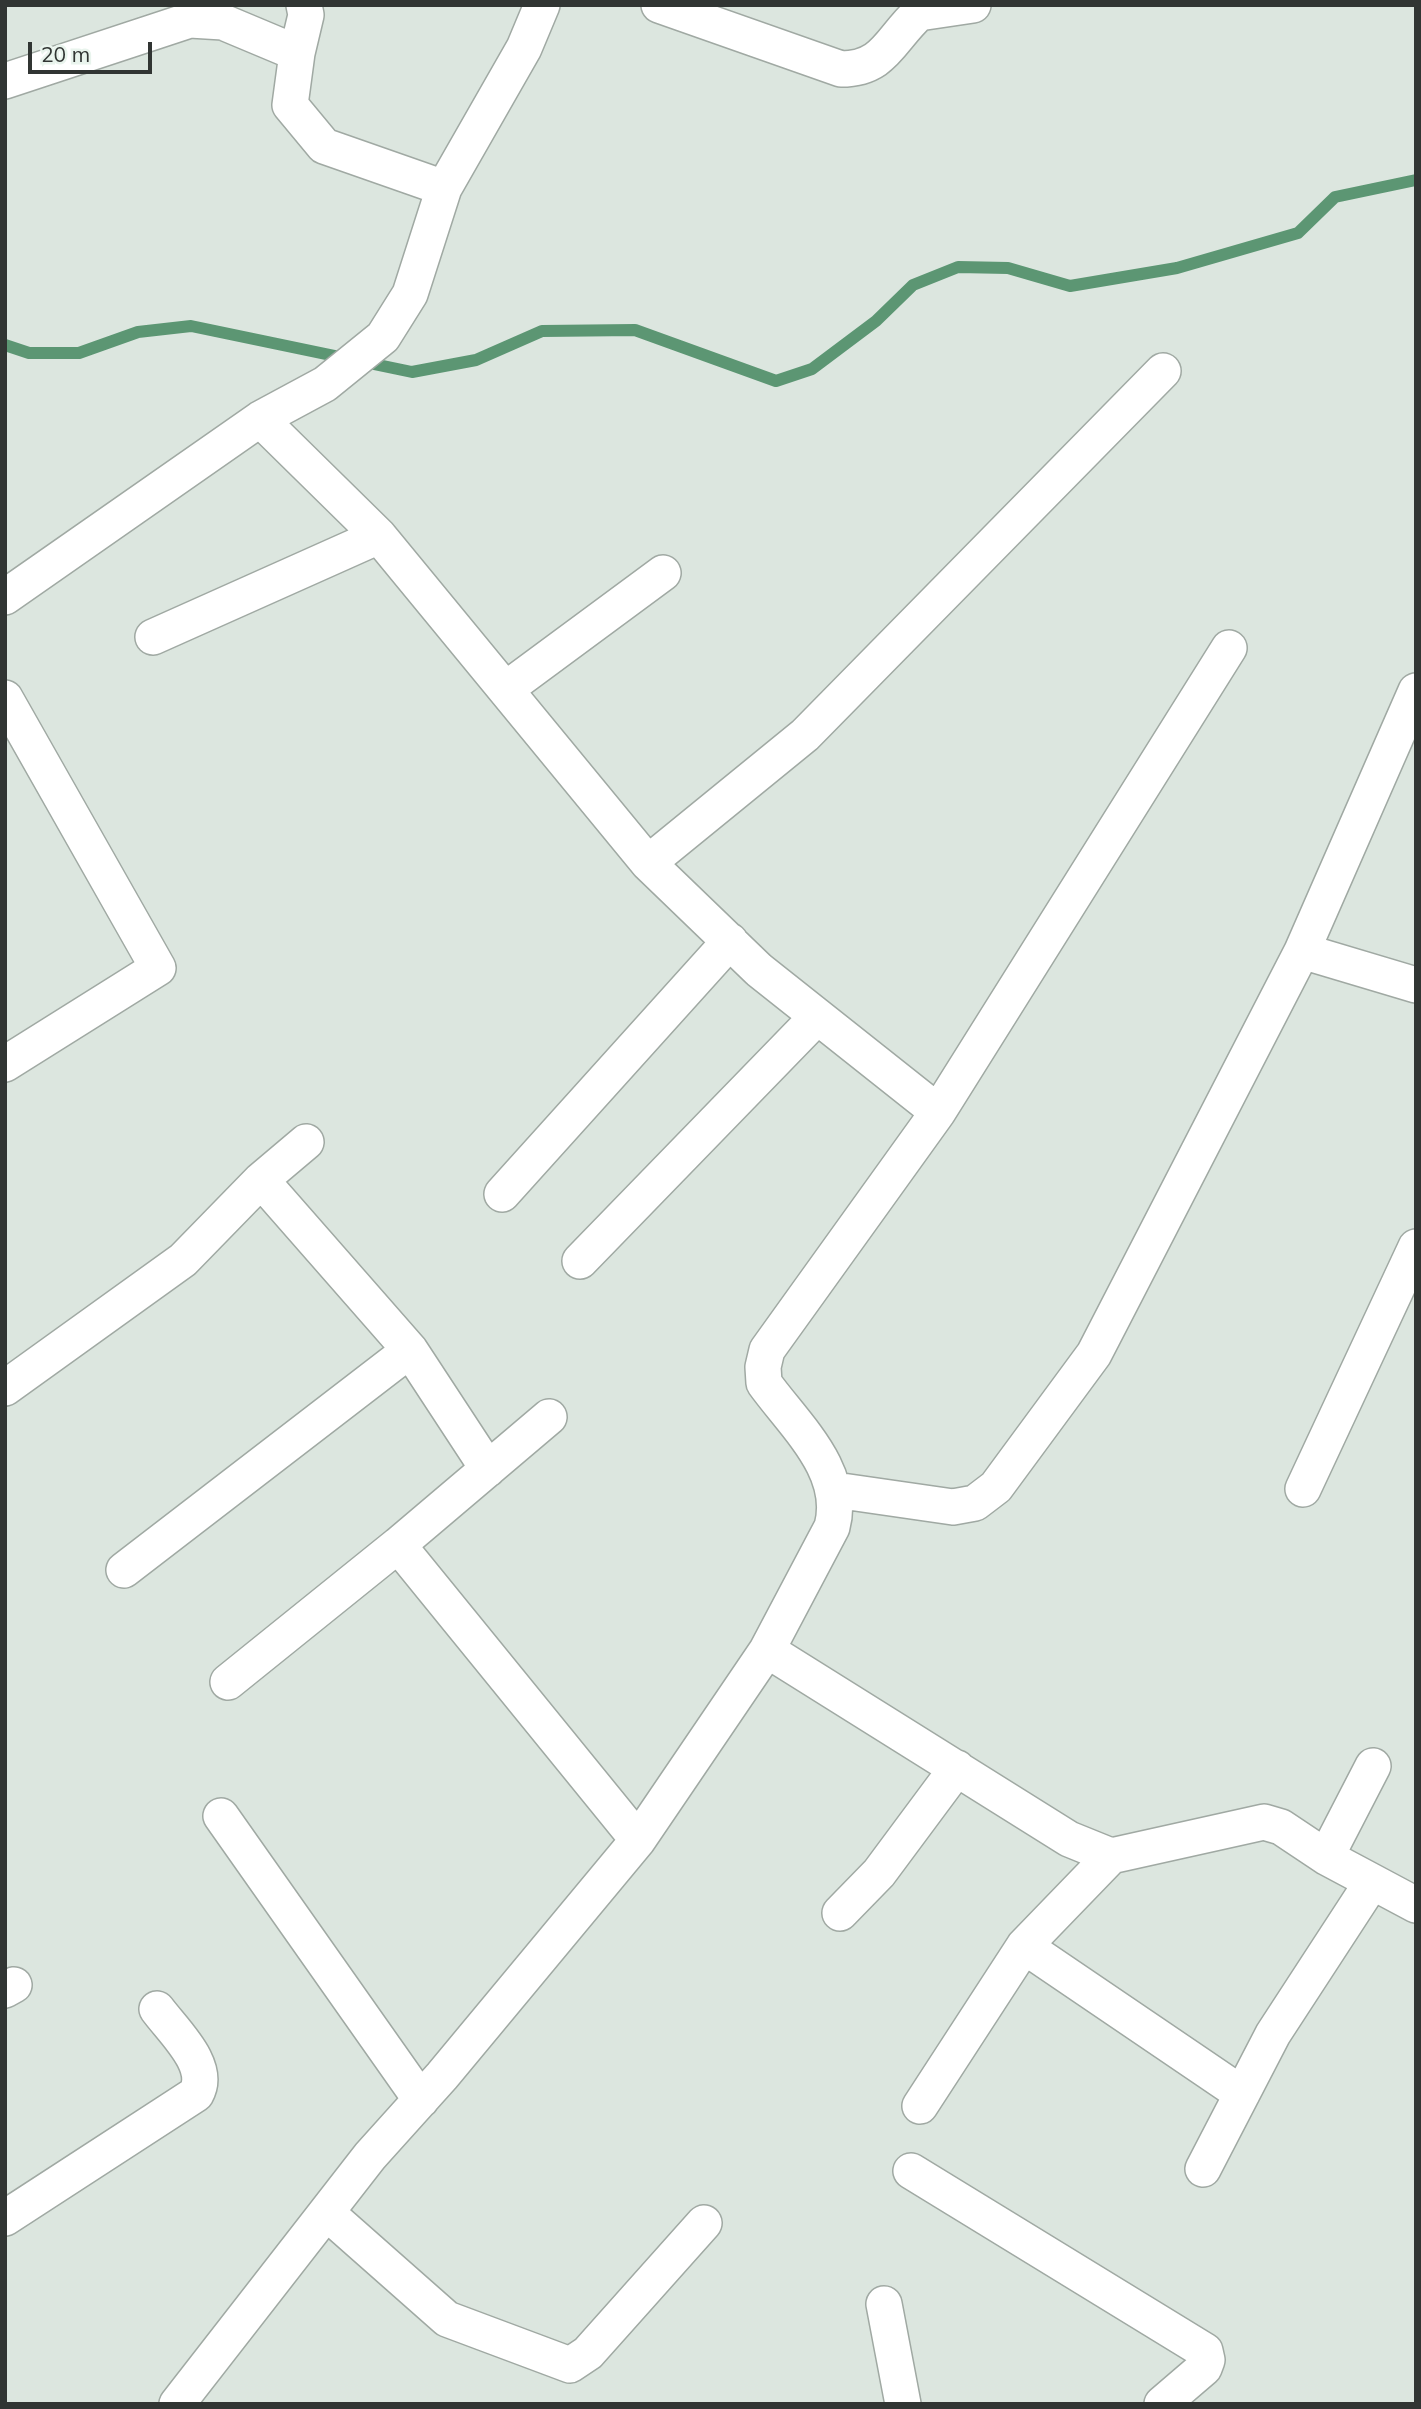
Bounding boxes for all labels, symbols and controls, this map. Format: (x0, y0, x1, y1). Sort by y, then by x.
scale bar (32, 28, 156, 72)
text: 20 m (41, 41, 90, 67)

